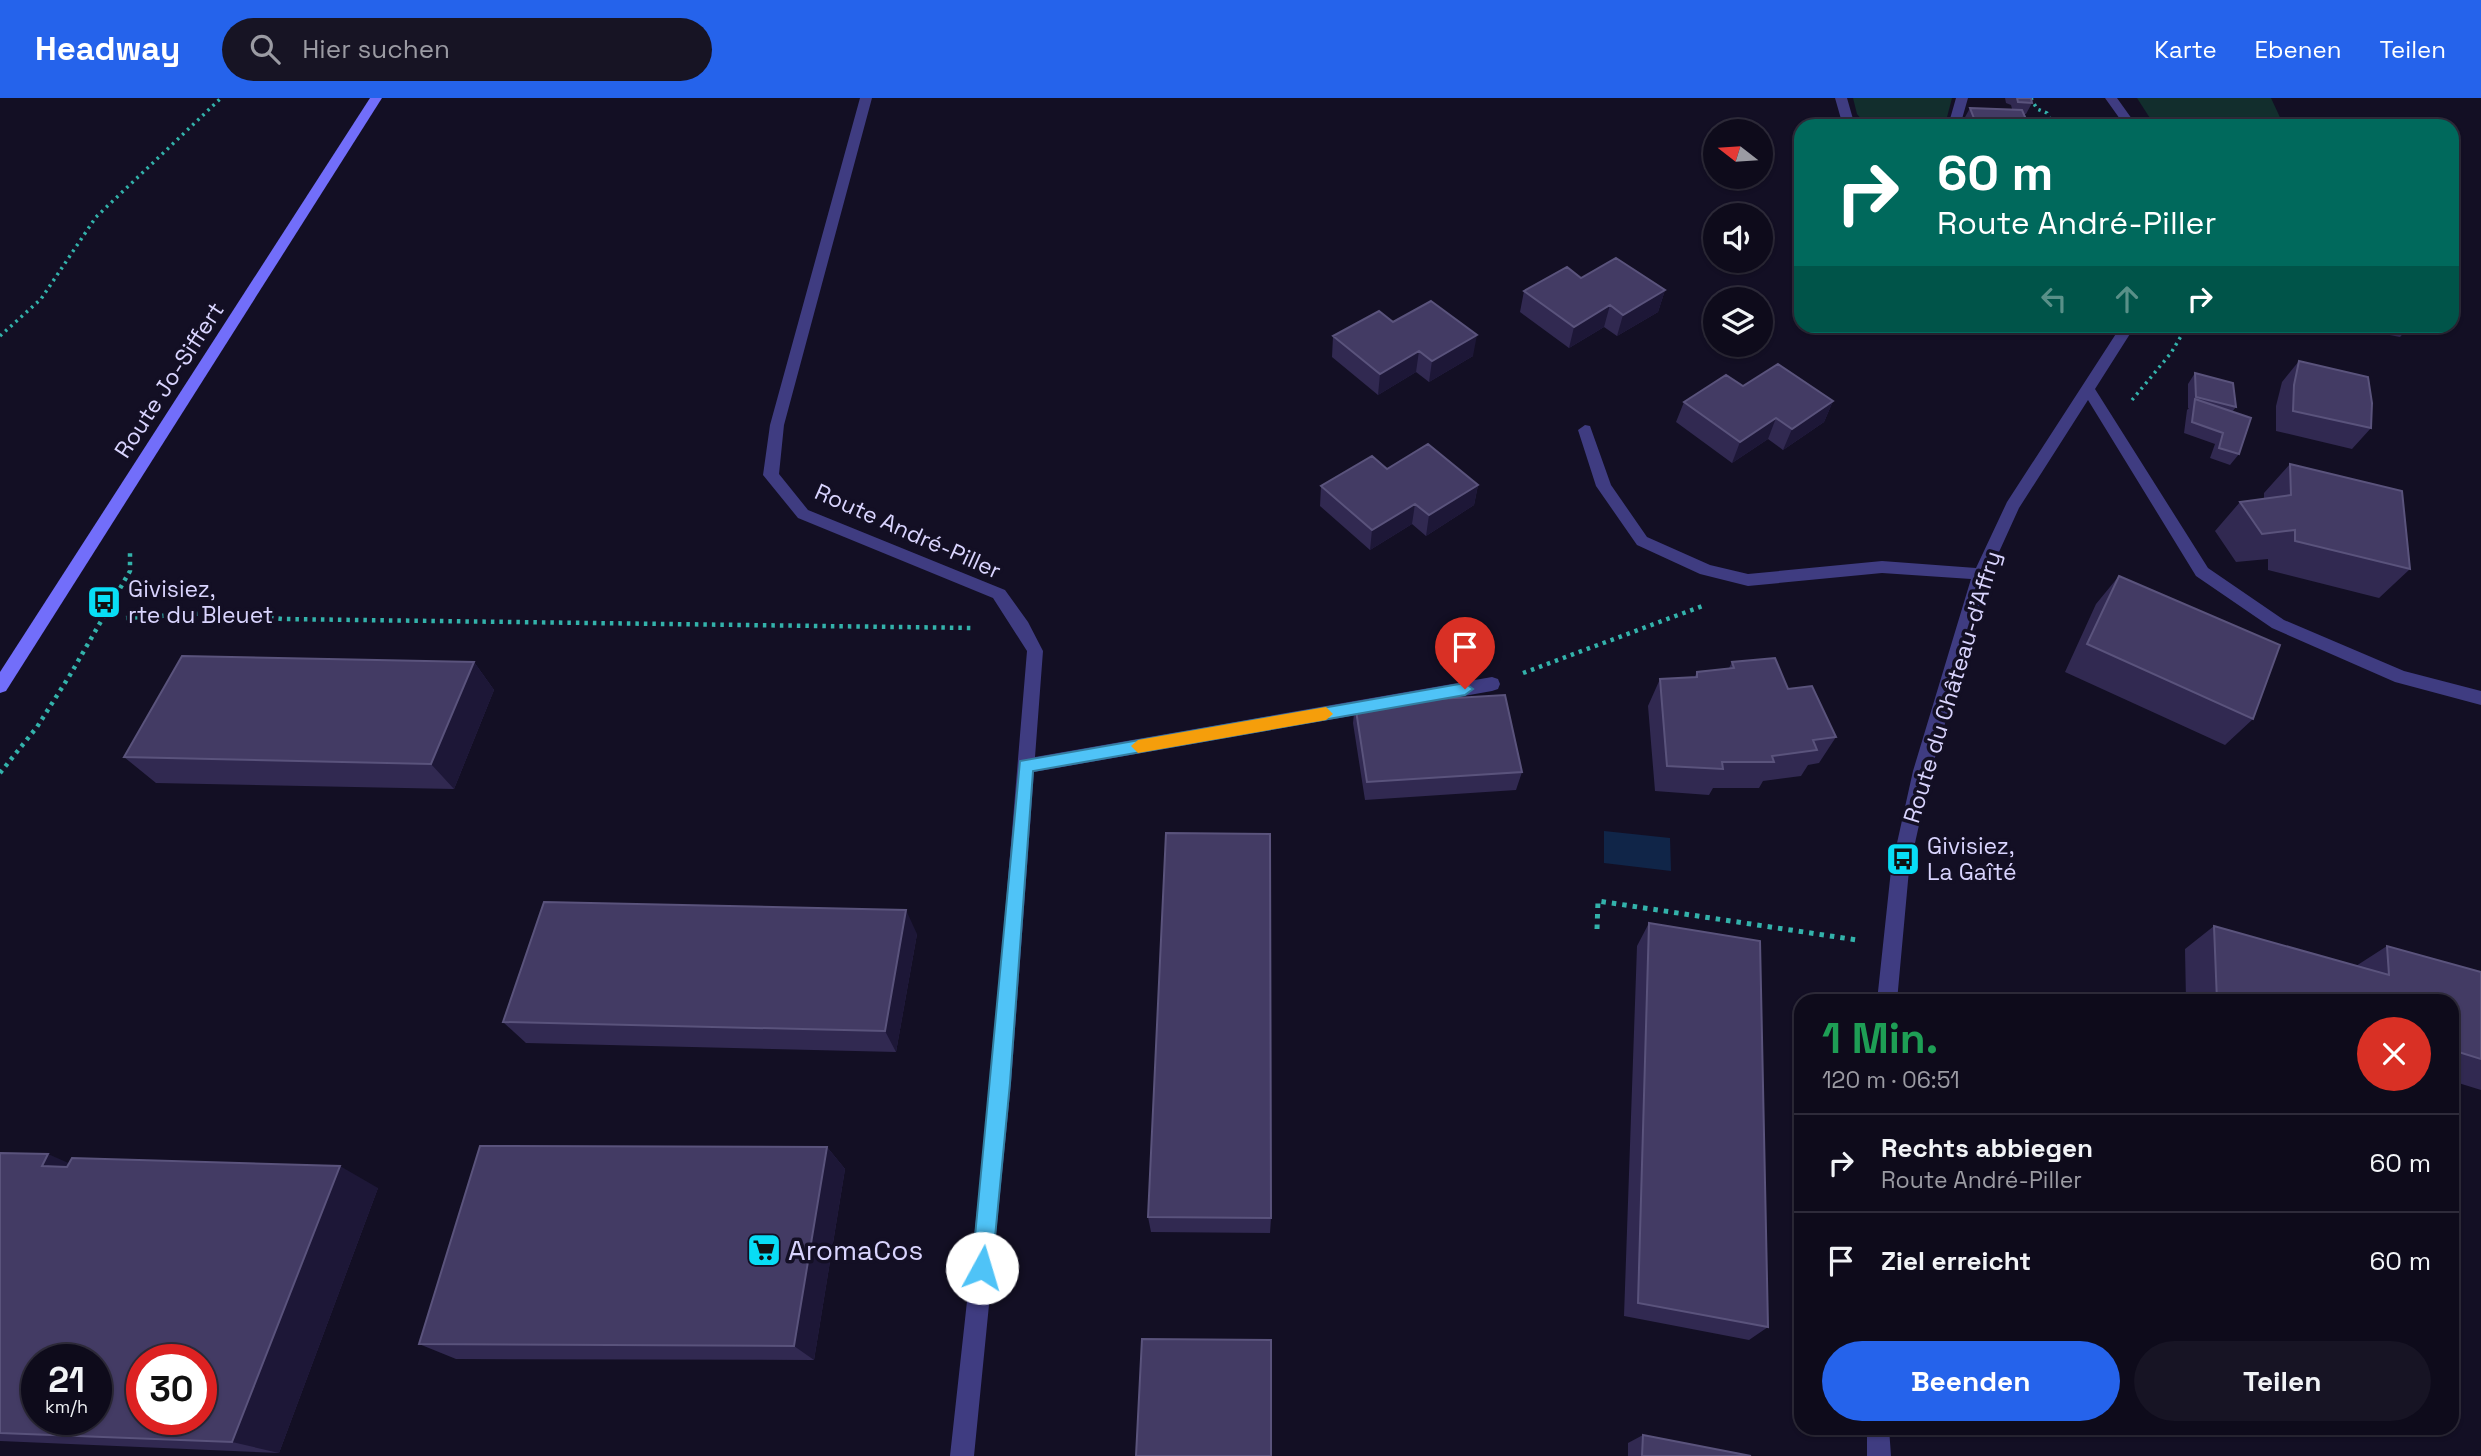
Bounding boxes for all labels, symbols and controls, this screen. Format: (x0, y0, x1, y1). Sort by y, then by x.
search box (222, 18, 712, 81)
text: Headway (35, 28, 180, 70)
icon: search (246, 30, 284, 68)
text: Hier suchen (302, 32, 450, 66)
text: Karte (2154, 34, 2217, 65)
text: Ebenen (2255, 34, 2341, 65)
text: Teilen (2379, 34, 2446, 65)
north arrow (1703, 119, 1773, 189)
map controls (1703, 119, 1773, 357)
text: 60 m (1937, 142, 2053, 204)
icon: right (1822, 147, 1913, 238)
button: sound (1703, 203, 1773, 273)
text: Route André-Piller (1937, 203, 2217, 243)
icon: left (2035, 280, 2073, 318)
icon: ahead (2108, 280, 2146, 318)
icon: right (2181, 280, 2219, 318)
button: layers (1703, 287, 1773, 357)
street label: Route Jo-Siffert (107, 296, 231, 464)
street label: Route André-Piller (810, 476, 1006, 586)
street label: Route du Château-d'Affry (1896, 547, 2008, 827)
place label: Givisiez, rte du Bleuet (128, 574, 273, 630)
bus stop icon: Givisiez, rte du Bleuet (85, 583, 123, 621)
pin (1435, 617, 1495, 689)
icon: arrive (1446, 628, 1484, 666)
place label: Givisiez, La Gaîté (1927, 831, 2017, 887)
bus stop icon: Givisiez, La Gaîté (1884, 840, 1922, 878)
text: 1 Min. (1822, 1012, 1938, 1065)
button: close (2357, 1017, 2431, 1091)
text: 120 m · 06:51 (1822, 1065, 1960, 1095)
text: Rechts abbiegen (1881, 1131, 2093, 1165)
icon: right (1822, 1144, 1860, 1182)
text: 60 m (2369, 1146, 2431, 1180)
text: Route André-Piller (1881, 1165, 2082, 1195)
supermarket icon: AromaCos (745, 1231, 783, 1269)
position arrow (945, 1231, 1019, 1305)
place label: AromaCos (788, 1232, 923, 1268)
icon: arrive (1822, 1242, 1860, 1280)
text: Ziel erreicht (1881, 1244, 2031, 1278)
text: 60 m (2369, 1244, 2431, 1278)
button: Beenden (1822, 1341, 2120, 1421)
button: Teilen (2134, 1341, 2431, 1421)
speed limit sign: 30 (126, 1344, 217, 1435)
text: 21 (48, 1358, 85, 1402)
text: km/h (45, 1395, 88, 1418)

